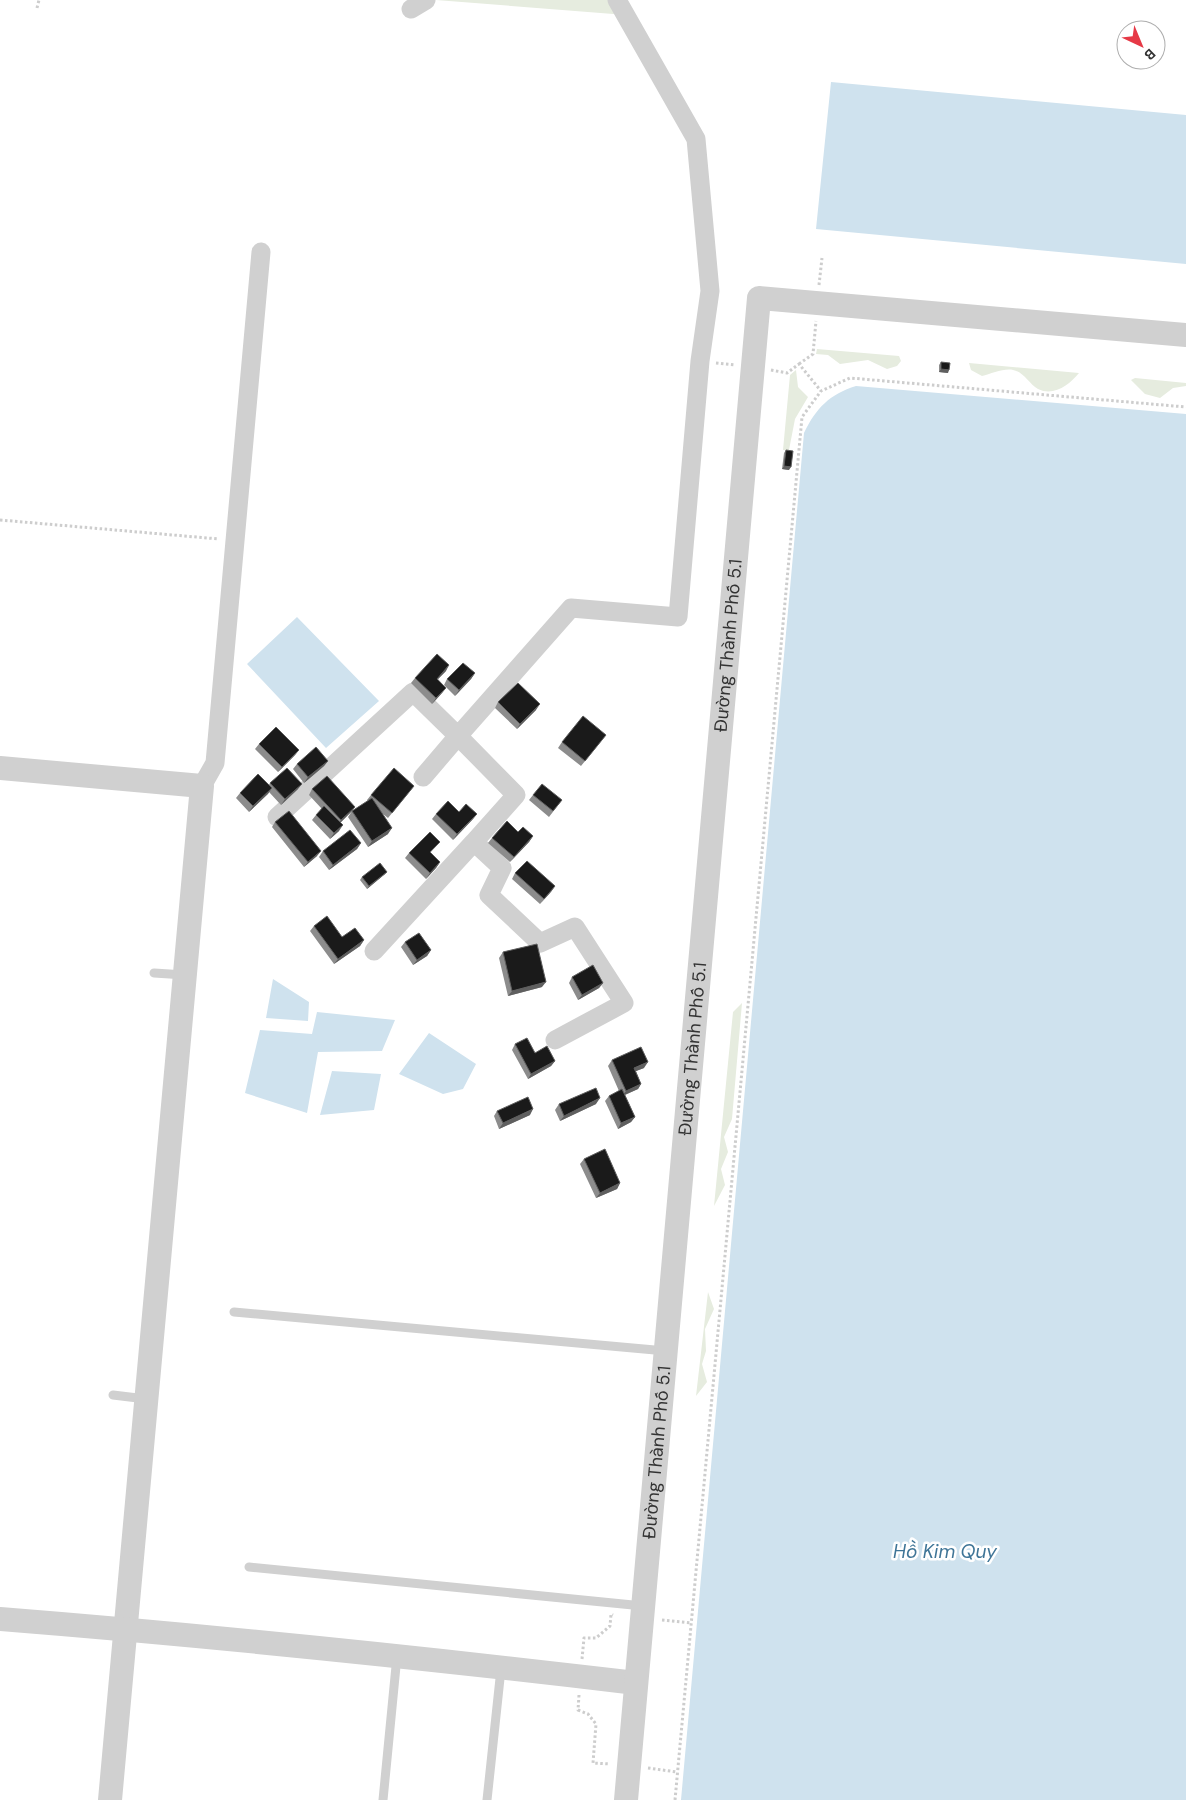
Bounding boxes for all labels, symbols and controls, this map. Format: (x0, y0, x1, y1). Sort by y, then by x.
north arrow (1116, 20, 1166, 70)
text: B (1141, 45, 1159, 64)
street label: Đường Thành Phố 5.1 (709, 558, 748, 733)
street label: Đường Thành Phố 5.1 (673, 961, 712, 1136)
street label: Đường Thành Phố 5.1 (637, 1365, 676, 1540)
water label: Hồ Kim Quy (893, 1539, 998, 1564)

